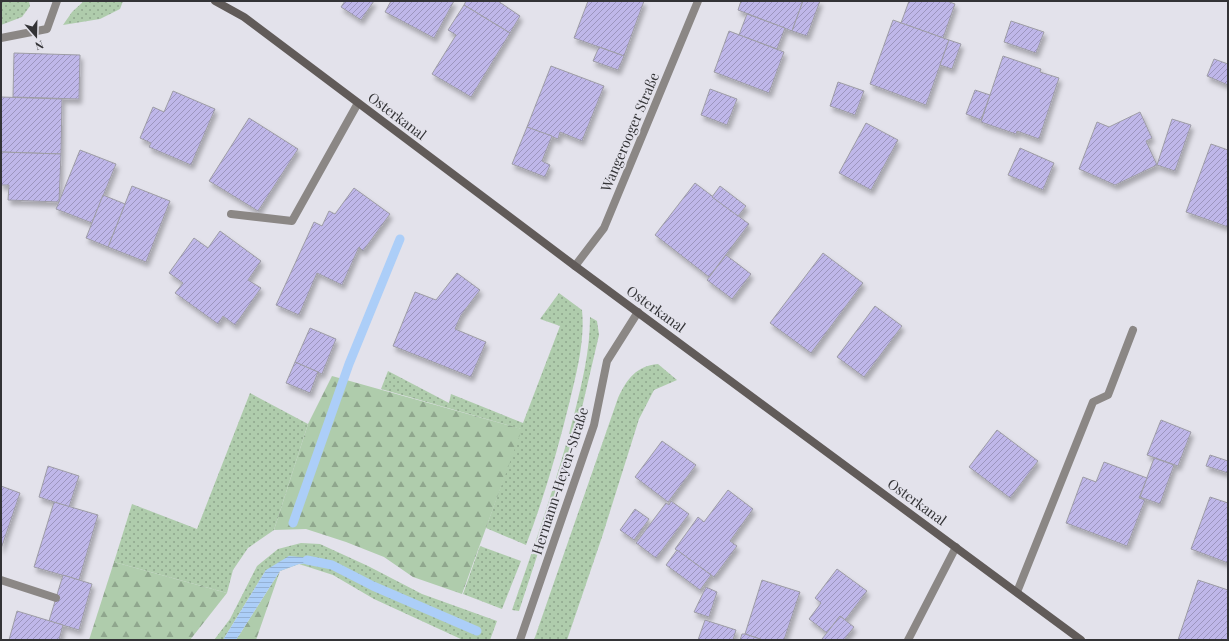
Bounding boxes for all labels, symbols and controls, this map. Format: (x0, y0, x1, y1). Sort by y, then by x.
north arrow (16, 16, 56, 56)
text: N (33, 37, 46, 54)
street label: Wangerooger Straße (595, 69, 663, 195)
street label: Osterkanal (364, 87, 430, 144)
street label: Osterkanal (623, 281, 690, 336)
street label: Hermann-Heyen-Straße (527, 405, 592, 557)
street label: Osterkanal (884, 474, 951, 529)

